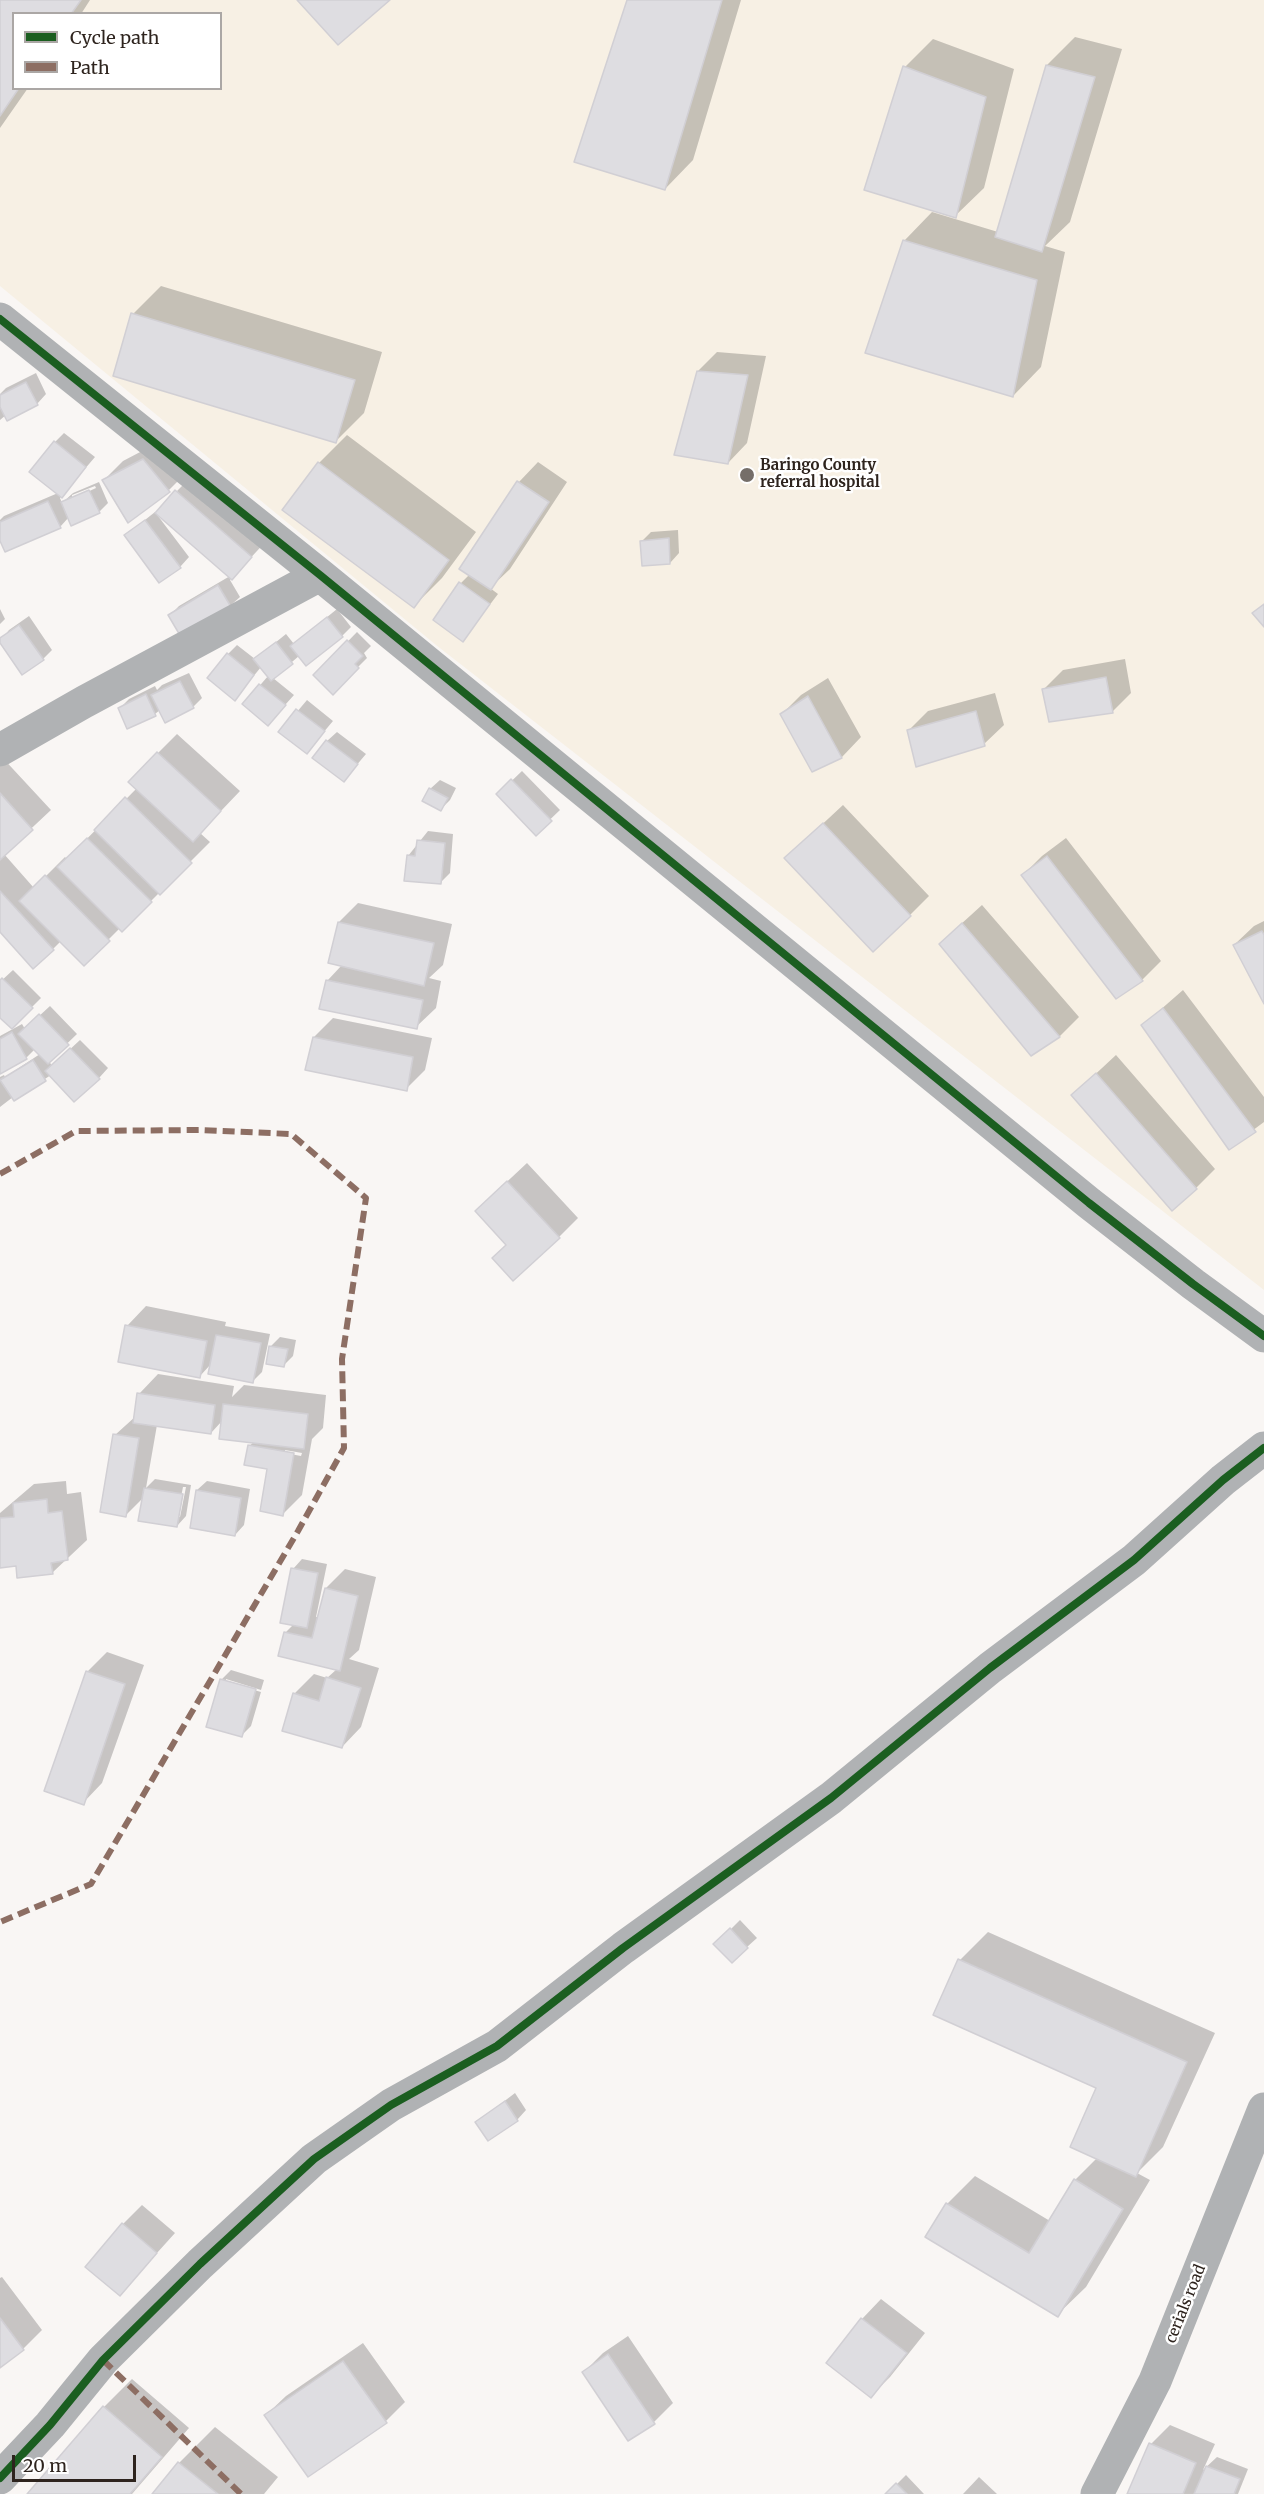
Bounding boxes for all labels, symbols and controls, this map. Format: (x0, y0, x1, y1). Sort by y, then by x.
legend (12, 12, 222, 90)
text: Cycle path (70, 26, 159, 49)
text: Path (70, 56, 110, 79)
place label: Baringo County referral hospital (760, 457, 880, 492)
marker: Baringo County referral hospital (738, 466, 756, 484)
street label: cerials road (1162, 2262, 1210, 2346)
scale bar (15, 2443, 140, 2481)
text: 20 m (23, 2454, 67, 2477)

